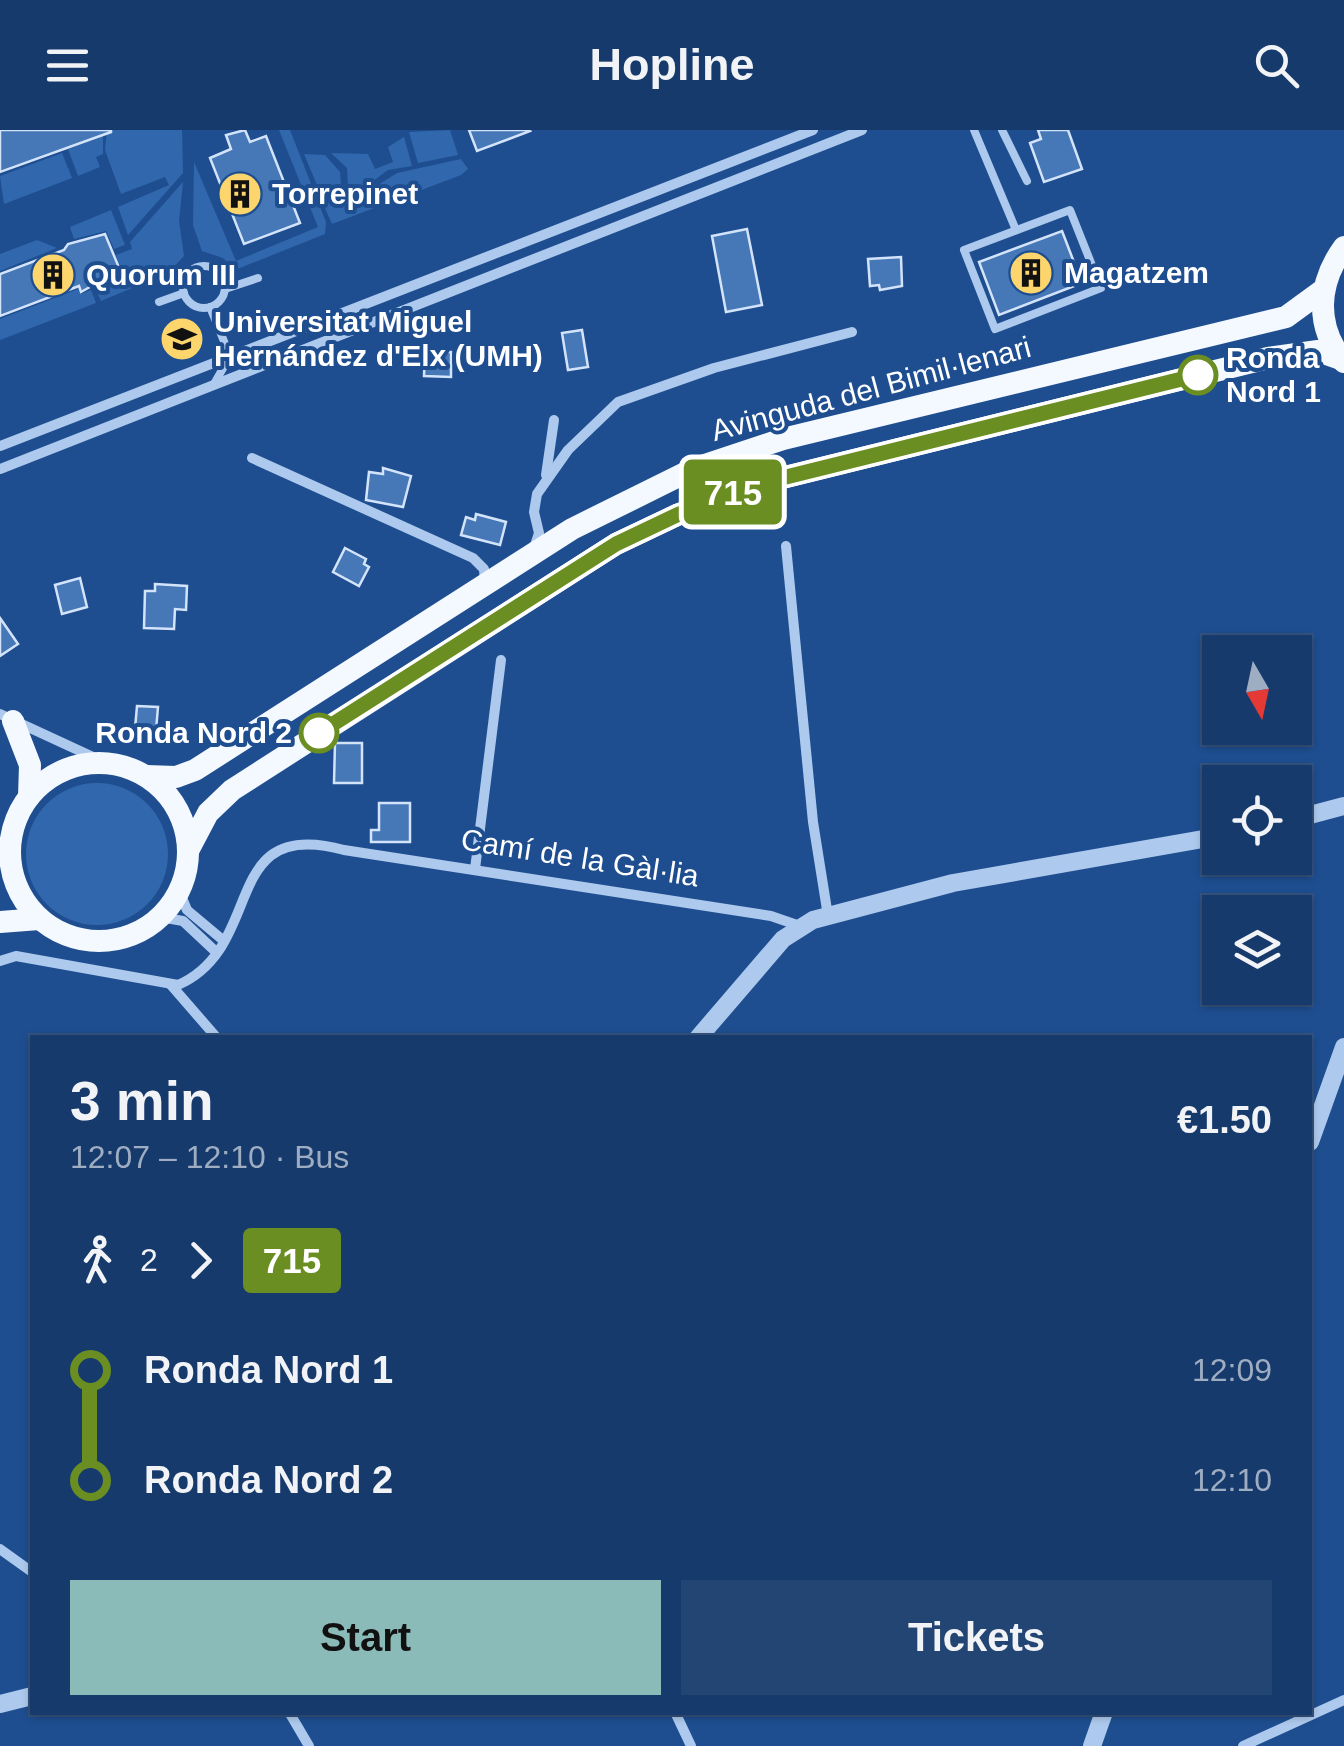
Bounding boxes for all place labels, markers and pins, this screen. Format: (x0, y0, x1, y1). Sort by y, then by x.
building icon: Torrepinet (217, 171, 263, 217)
place label: Torrepinet (272, 177, 418, 210)
building icon: Magatzem (1008, 250, 1054, 296)
building icon: Quorum III (30, 252, 76, 298)
place label: Magatzem (1064, 256, 1209, 289)
place label: Quorum III (86, 258, 236, 291)
place label: Universitat Miguel Hernández d'Elx (UMH) (214, 305, 543, 372)
school or university icon: Universitat Miguel Hernández d'Elx (UMH) (159, 316, 205, 362)
place label: Ronda Nord 1 (1226, 341, 1321, 408)
marker: Ronda Nord 1 (1179, 356, 1217, 394)
marker: Ronda Nord 2 (300, 714, 338, 752)
place label: Ronda Nord 2 (95, 716, 292, 749)

